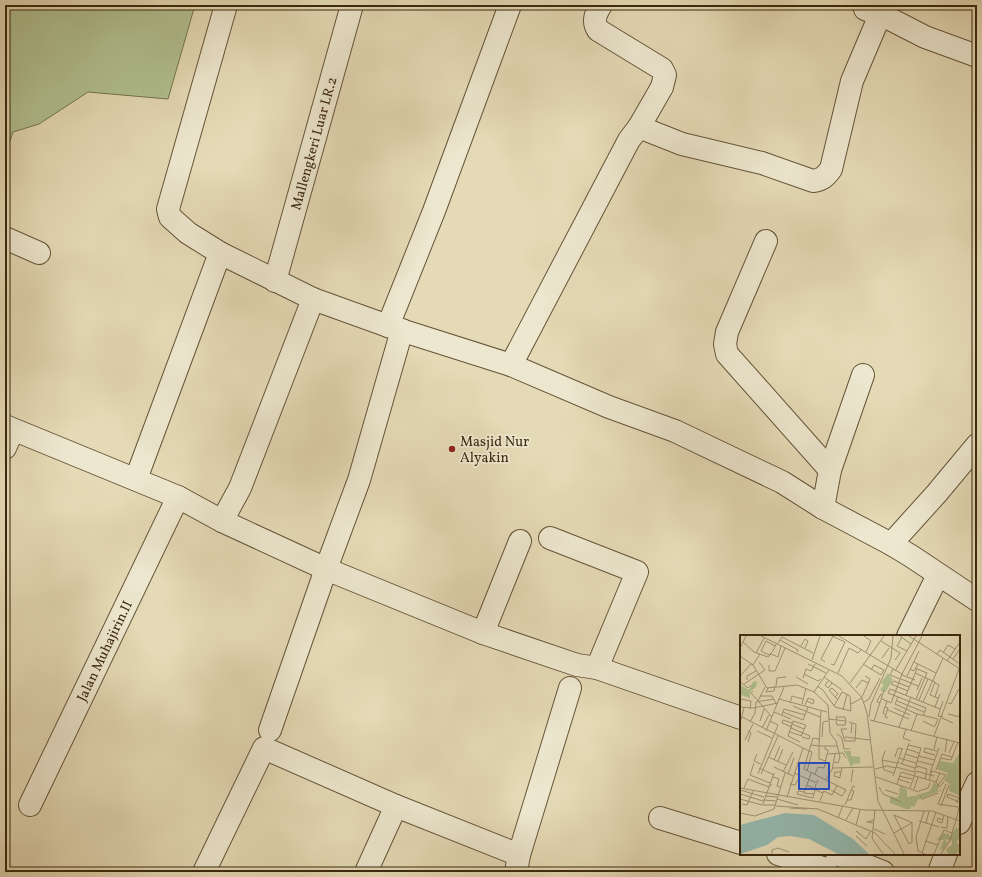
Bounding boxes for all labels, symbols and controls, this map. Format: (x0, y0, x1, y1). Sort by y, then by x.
street label: Mallengkeri Luar LR.2 (287, 75, 342, 212)
place label: Masjid Nur Alyakin (460, 433, 529, 468)
marker: Masjid Nur Alyakin (447, 444, 457, 454)
street label: Jalan Muhajirin.II (73, 598, 138, 705)
inset map (740, 635, 960, 855)

